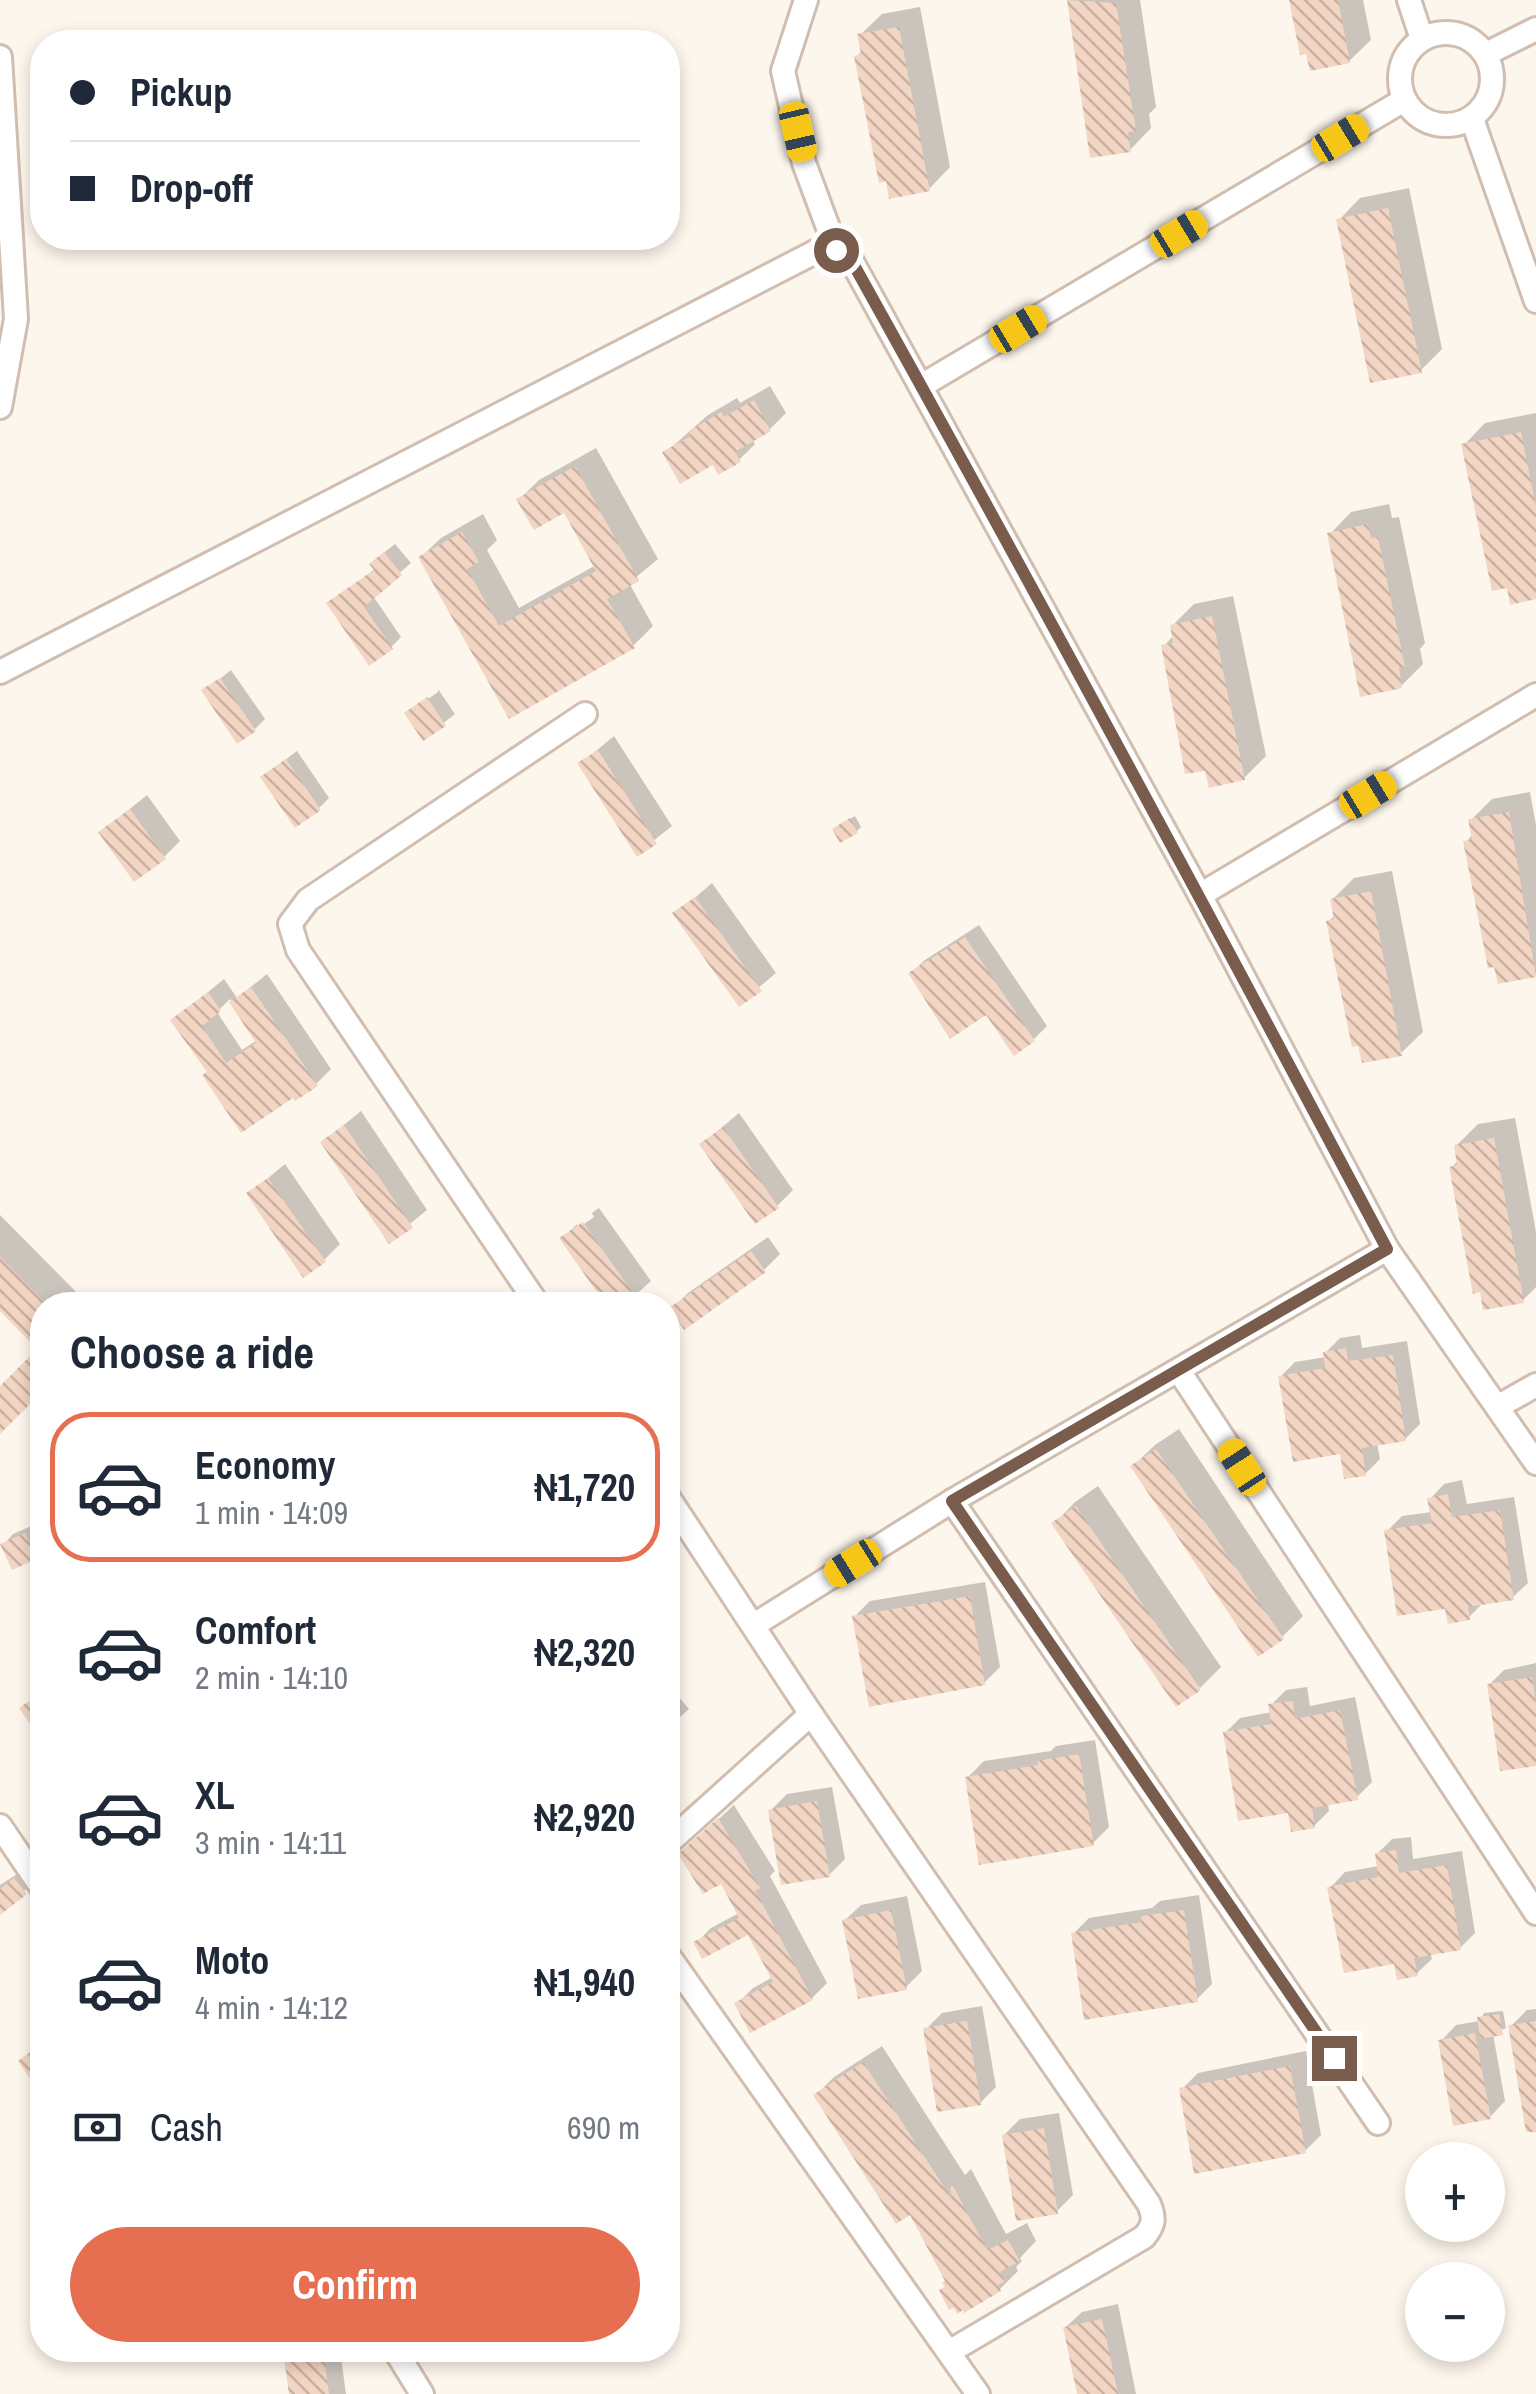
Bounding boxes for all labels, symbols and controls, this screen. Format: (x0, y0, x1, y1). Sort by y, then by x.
text: Pickup (130, 67, 232, 118)
car (777, 99, 819, 165)
car (1307, 110, 1373, 166)
text: Drop-off (130, 163, 253, 214)
car (1146, 206, 1212, 262)
route start (814, 228, 859, 273)
car (985, 301, 1051, 357)
car (1335, 767, 1401, 823)
text: Choose a ride (70, 1321, 314, 1382)
car (1213, 1434, 1271, 1500)
text: Economy (195, 1440, 335, 1491)
icon: car (75, 1442, 165, 1532)
text: ₦1,720 (535, 1462, 635, 1513)
text: 1 min · 14:09 (195, 1491, 348, 1534)
car (820, 1534, 886, 1592)
text: Comfort (195, 1605, 316, 1656)
icon: car (75, 1607, 165, 1697)
text: ₦2,320 (535, 1627, 635, 1678)
text: 2 min · 14:10 (195, 1656, 348, 1699)
text: XL (195, 1770, 235, 1821)
icon: car (75, 1772, 165, 1862)
text: ₦2,920 (535, 1792, 635, 1843)
text: 3 min · 14:11 (195, 1821, 346, 1864)
text: Moto (195, 1935, 269, 1986)
icon: car (75, 1937, 165, 2027)
text: ₦1,940 (535, 1957, 635, 2008)
text: 4 min · 14:12 (195, 1986, 348, 2029)
route end (1312, 2036, 1357, 2081)
icon: cash (70, 2100, 125, 2155)
text: Cash (150, 2102, 223, 2153)
text: 690 m (567, 2106, 640, 2149)
map controls (1405, 2142, 1505, 2362)
button: + (1405, 2142, 1505, 2242)
button: Confirm (70, 2227, 640, 2342)
button: − (1405, 2262, 1505, 2362)

